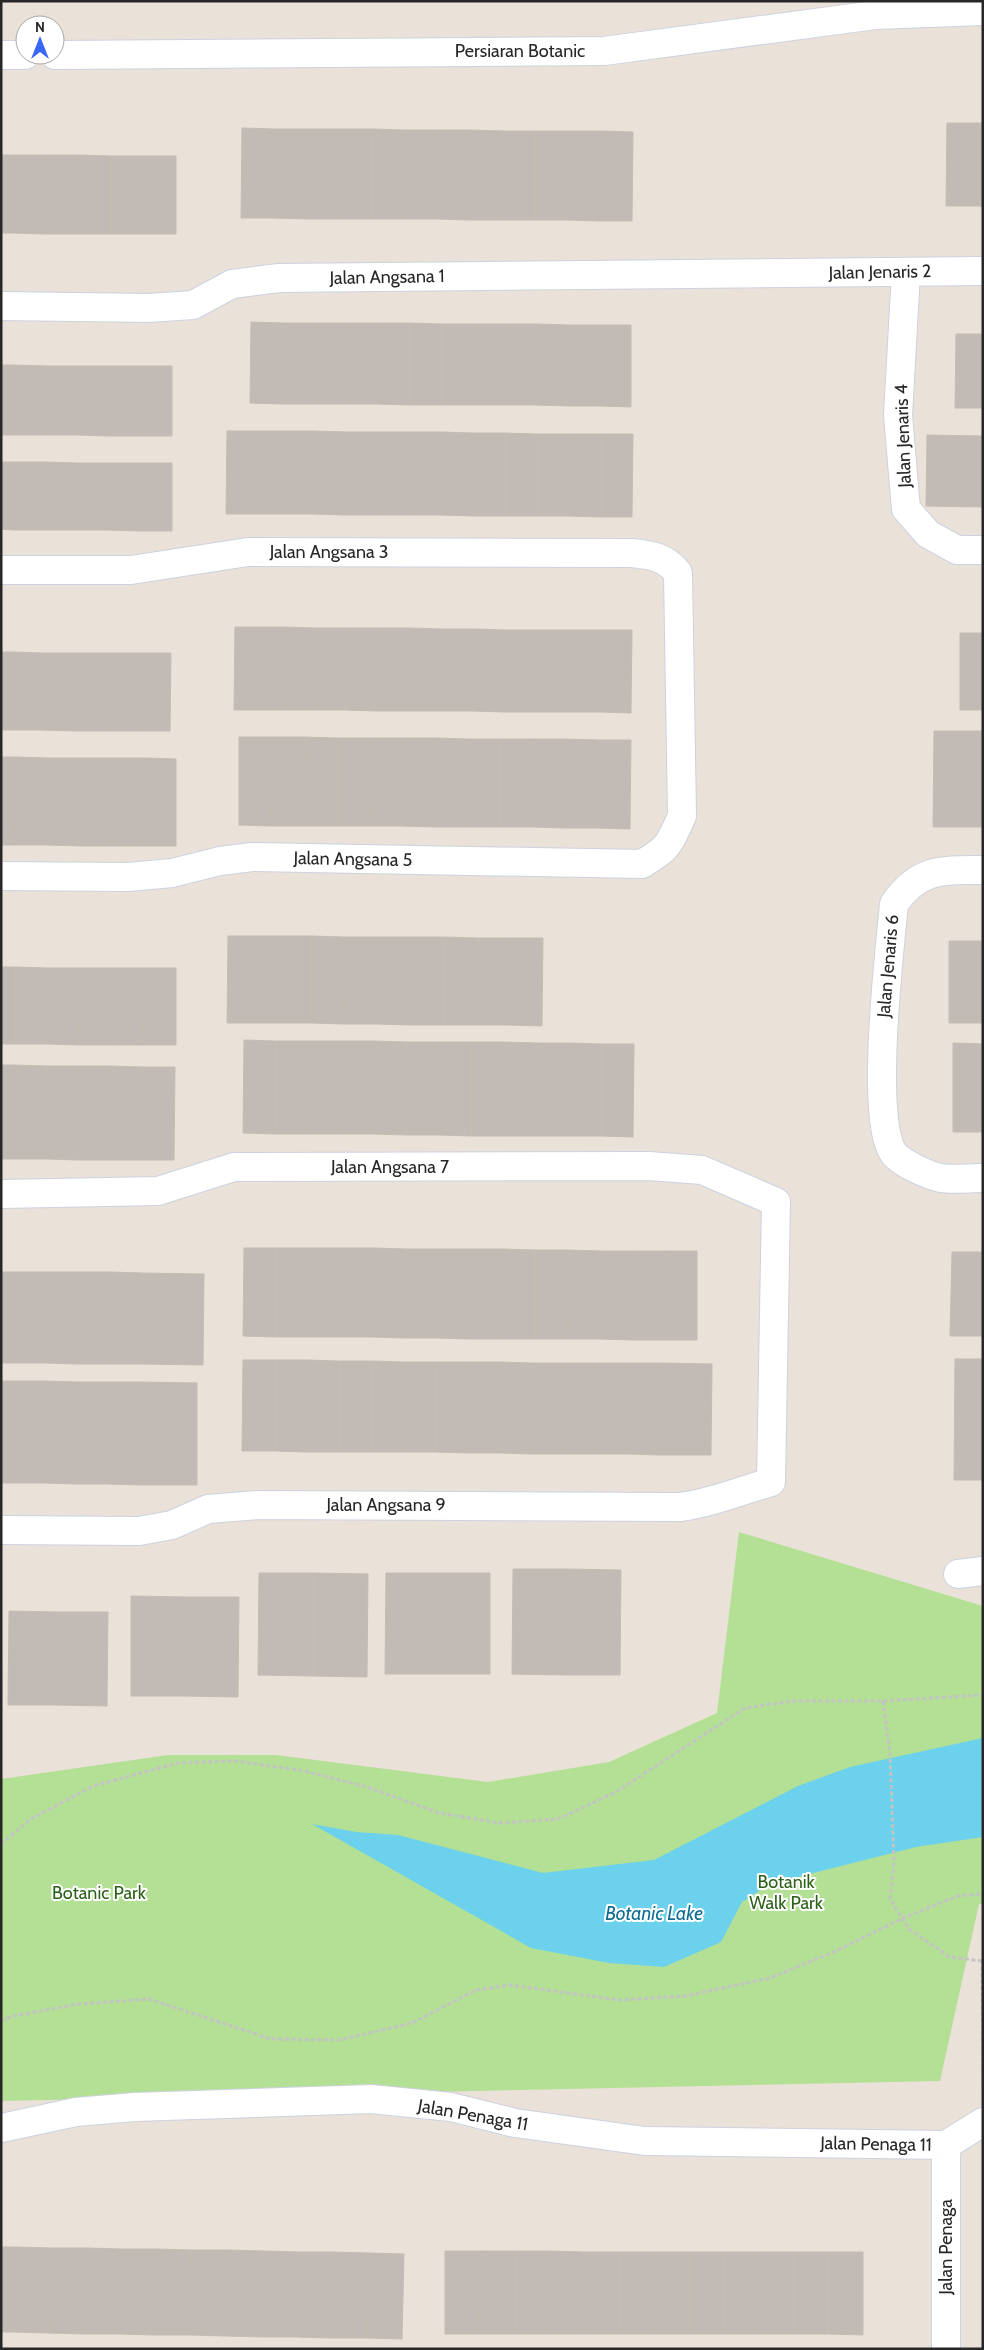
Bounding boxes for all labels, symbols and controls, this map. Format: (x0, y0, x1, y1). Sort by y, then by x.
north arrow (15, 15, 65, 65)
text: N (35, 18, 45, 36)
street label: Persiaran Botanic (455, 40, 585, 62)
street label: Jalan Jenaris 2 (827, 260, 932, 284)
street label: Jalan Angsana 1 (328, 265, 445, 289)
street label: Jalan Jenaris 4 (890, 384, 916, 489)
street label: Jalan Angsana 3 (269, 541, 388, 563)
street label: Jalan Angsana 5 (292, 847, 413, 871)
street label: Jalan Jenaris 6 (872, 913, 903, 1020)
street label: Jalan Angsana 7 (330, 1156, 449, 1178)
street label: Jalan Angsana 9 (325, 1494, 446, 1516)
park label: Botanik Walk Park (749, 1871, 824, 1914)
park label: Botanic Park (52, 1882, 147, 1904)
water label: Botanic Lake (605, 1902, 703, 1925)
street label: Jalan Penaga 11 (415, 2094, 530, 2136)
street label: Jalan Penaga 11 (819, 2132, 932, 2156)
street label: Jalan Penaga (935, 2199, 957, 2296)

